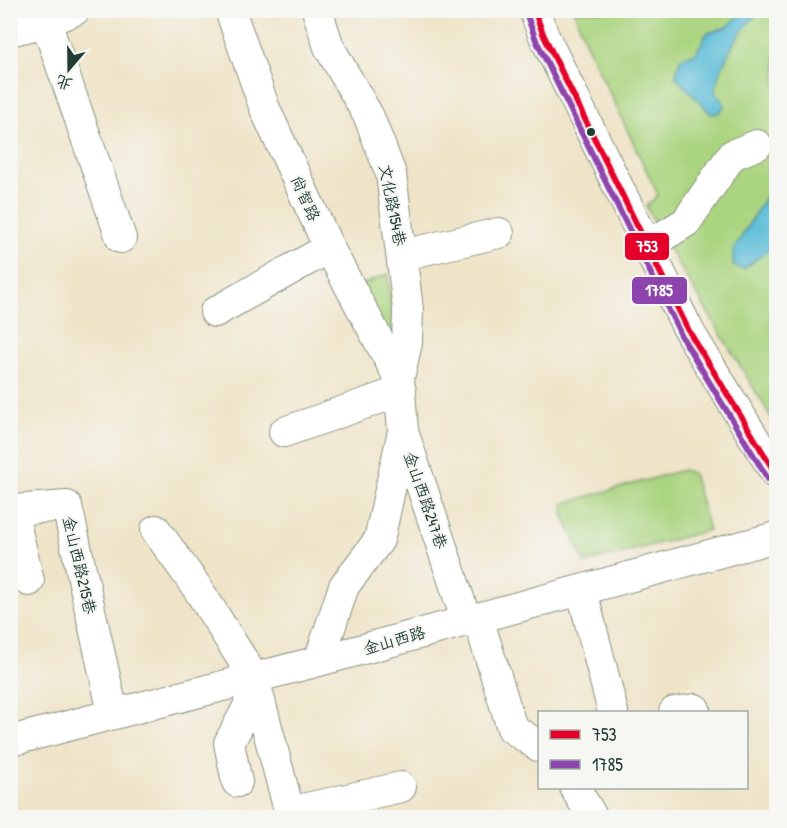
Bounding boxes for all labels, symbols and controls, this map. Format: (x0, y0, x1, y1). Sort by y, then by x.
north arrow (39, 39, 99, 99)
text: 北 (53, 70, 75, 96)
unlabelled marker (585, 126, 597, 138)
street label: 文化路154巷 (374, 162, 412, 248)
street label: 尚智路 (286, 172, 326, 224)
line badge: 753 (624, 232, 670, 261)
text: 753 (635, 235, 658, 257)
line badge: 1785 (631, 276, 688, 305)
text: 1785 (645, 279, 673, 301)
street label: 金山西路247巷 (399, 448, 453, 552)
street label: 金山西路215巷 (58, 514, 102, 616)
street label: 金山西路 (360, 621, 428, 659)
legend (538, 711, 748, 789)
text: 753 (592, 722, 617, 747)
text: 1785 (592, 752, 623, 777)

